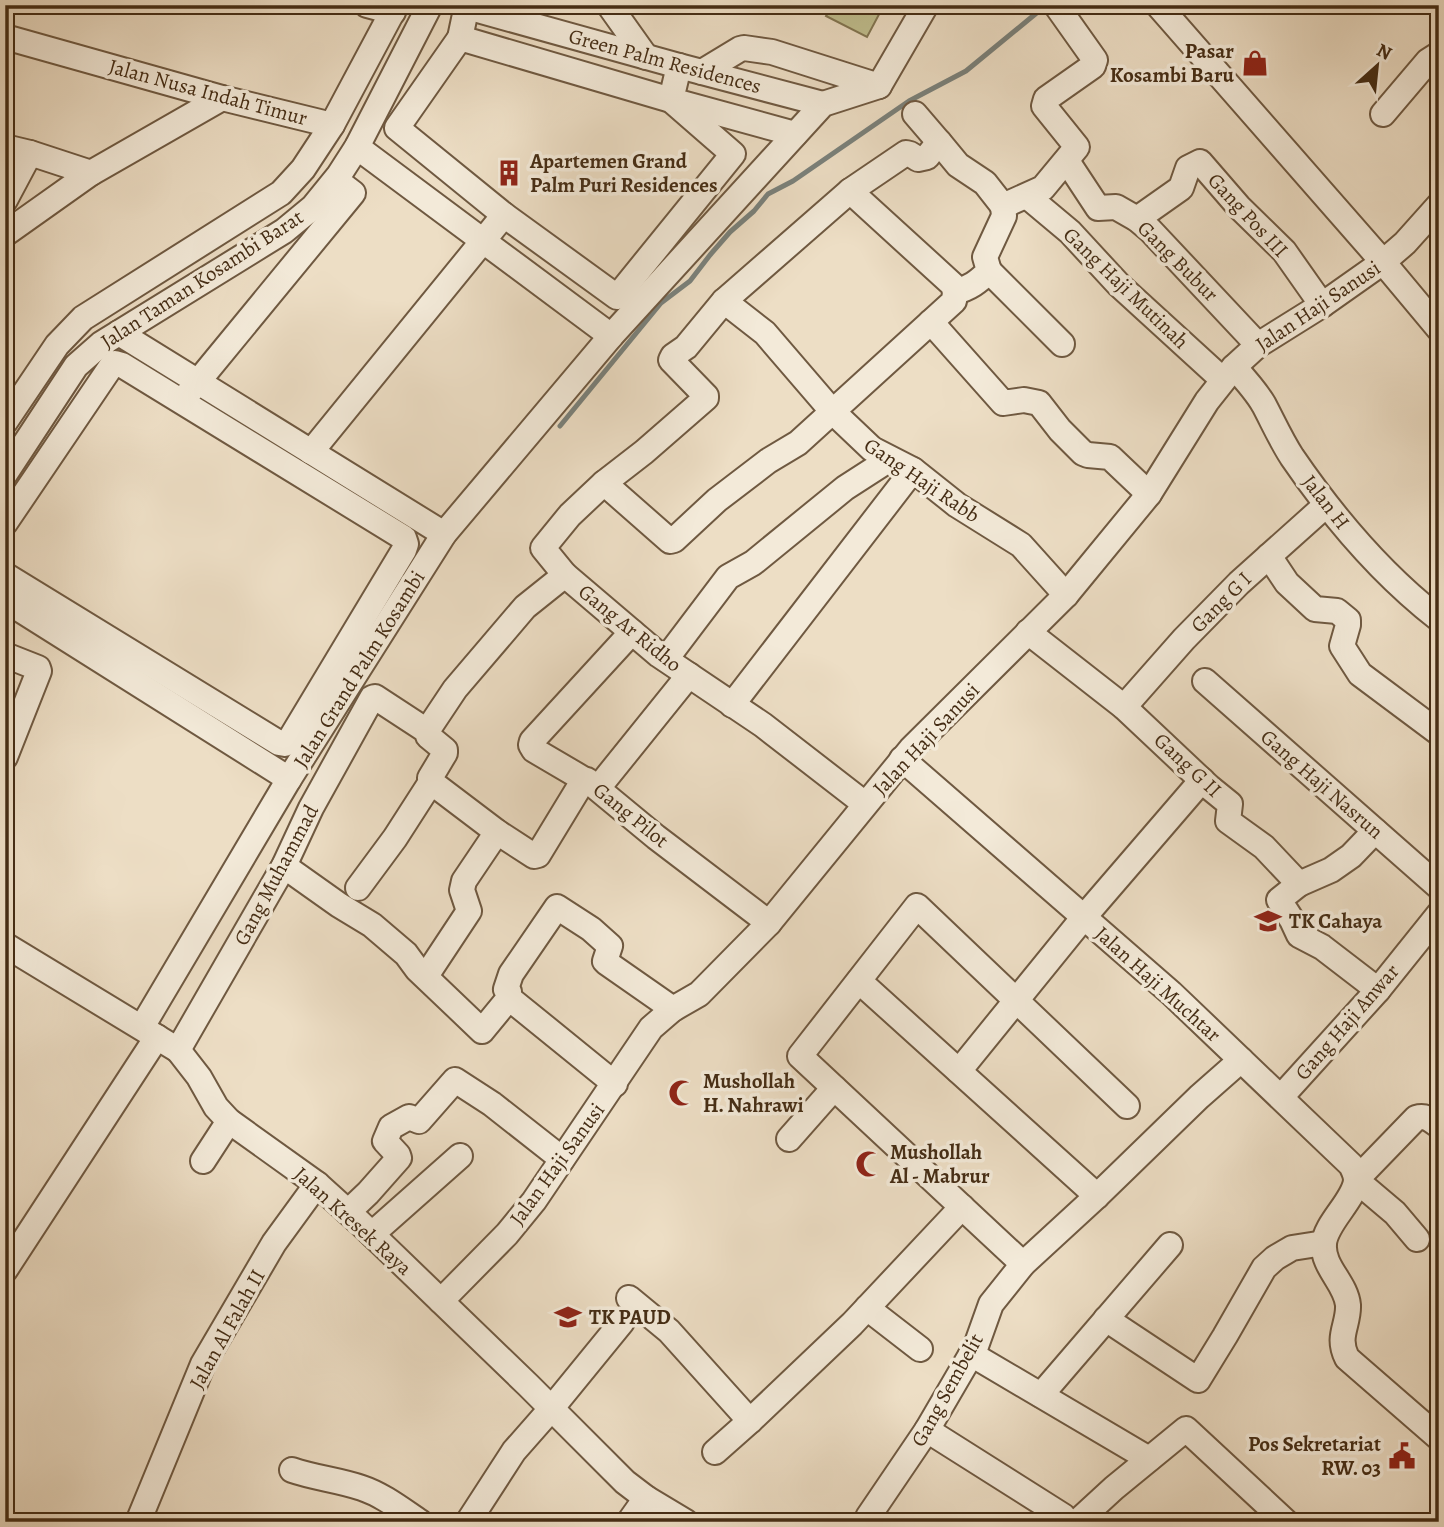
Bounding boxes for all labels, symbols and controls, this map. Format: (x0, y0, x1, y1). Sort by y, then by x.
street label: Green Palm Residences (566, 22, 764, 100)
north arrow (1342, 32, 1412, 102)
place label: Pasar Kosambi Baru (1110, 37, 1235, 89)
text: N (1372, 37, 1396, 67)
shop icon: Pasar Kosambi Baru (1240, 48, 1270, 78)
street label: Jalan Nusa Indah Timur (106, 52, 310, 132)
place label: Apartemen Grand Palm Puri Residences (529, 147, 718, 199)
building icon: Apartemen Grand Palm Puri Residences (494, 158, 524, 188)
street label: Gang Pos III (1202, 167, 1294, 263)
street label: Jalan Taman Kosambi Barat (95, 203, 309, 355)
street label: Gang Bubur (1131, 214, 1225, 308)
street label: Gang Haji Mutinah (1057, 221, 1195, 355)
street label: Jalan Haji Sanusi (1250, 254, 1386, 358)
street label: Gang Haji Rabb (859, 431, 985, 529)
street label: Jalan H (1296, 469, 1356, 535)
street label: Jalan Grand Palm Kosambi (287, 565, 431, 773)
street label: Gang G I (1184, 565, 1258, 639)
street label: Gang Ar Ridho (572, 578, 688, 678)
street label: Jalan Haji Sanusi (866, 676, 986, 802)
street label: Gang Haji Nasrun (1255, 723, 1389, 845)
street label: Gang G II (1148, 726, 1228, 804)
street label: Gang Pilot (587, 776, 675, 854)
street label: Gang Muhammad (227, 799, 325, 950)
school or university icon: TK Cahaya (1253, 906, 1283, 936)
place label: TK Cahaya (1289, 907, 1383, 935)
street label: Jalan Haji Muchtar (1089, 920, 1227, 1048)
street label: Gang Haji Anwar (1289, 958, 1405, 1086)
place label: Mushollah H. Nahrawi (703, 1067, 804, 1119)
mosque icon: Mushollah H. Nahrawi (667, 1078, 697, 1108)
street label: Jalan Haji Sanusi (503, 1097, 611, 1231)
place label: Mushollah Al - Mabrur (889, 1138, 990, 1190)
mosque icon: Mushollah Al - Mabrur (854, 1149, 884, 1179)
street label: Jalan Kresek Raya (288, 1160, 418, 1282)
street label: Jalan Al Falah II (183, 1264, 271, 1394)
school or university icon: TK PAUD (553, 1302, 583, 1332)
place label: TK PAUD (589, 1303, 671, 1331)
street label: Gang Sembelit (904, 1328, 990, 1452)
place label: Pos Sekretariat RW. 03 (1248, 1430, 1381, 1482)
public building icon: Pos Sekretariat RW. 03 (1387, 1441, 1417, 1471)

